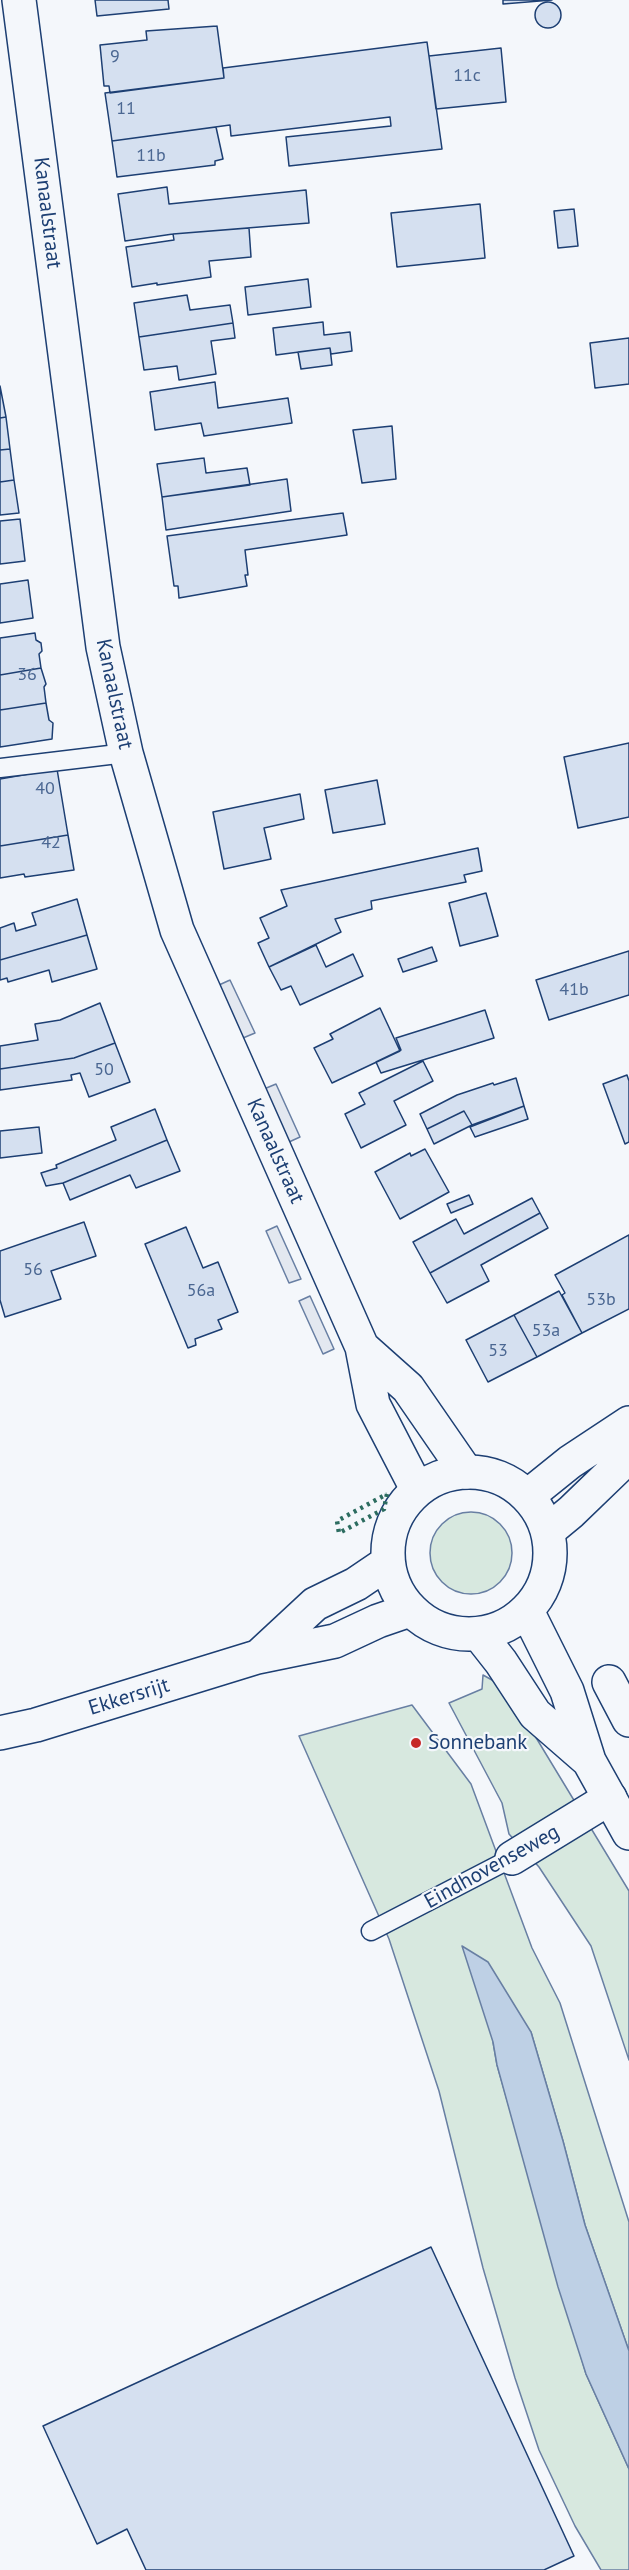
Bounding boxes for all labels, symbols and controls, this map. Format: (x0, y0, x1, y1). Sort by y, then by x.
house number: 9 (110, 46, 120, 68)
house number: 11c (453, 65, 481, 87)
house number: 11 (116, 98, 136, 120)
house number: 11b (136, 145, 166, 167)
street label: Kanaalstraat (28, 156, 66, 270)
street label: Kanaalstraat (90, 637, 138, 751)
house number: 36 (17, 664, 37, 686)
house number: 40 (35, 778, 55, 800)
house number: 42 (41, 832, 61, 854)
house number: 41b (559, 979, 589, 1001)
house number: 50 (94, 1059, 114, 1081)
street label: Kanaalstraat (241, 1095, 309, 1207)
house number: 56 (23, 1259, 43, 1281)
house number: 56a (187, 1280, 215, 1302)
house number: 53b (586, 1289, 616, 1311)
house number: 53a (532, 1320, 560, 1342)
house number: 53 (488, 1340, 508, 1362)
street label: Ekkersrijt (86, 1673, 172, 1721)
place label: Sonnebank (428, 1730, 527, 1756)
marker: Sonnebank (409, 1736, 423, 1750)
street label: Eindhovenseweg (420, 1820, 564, 1914)

